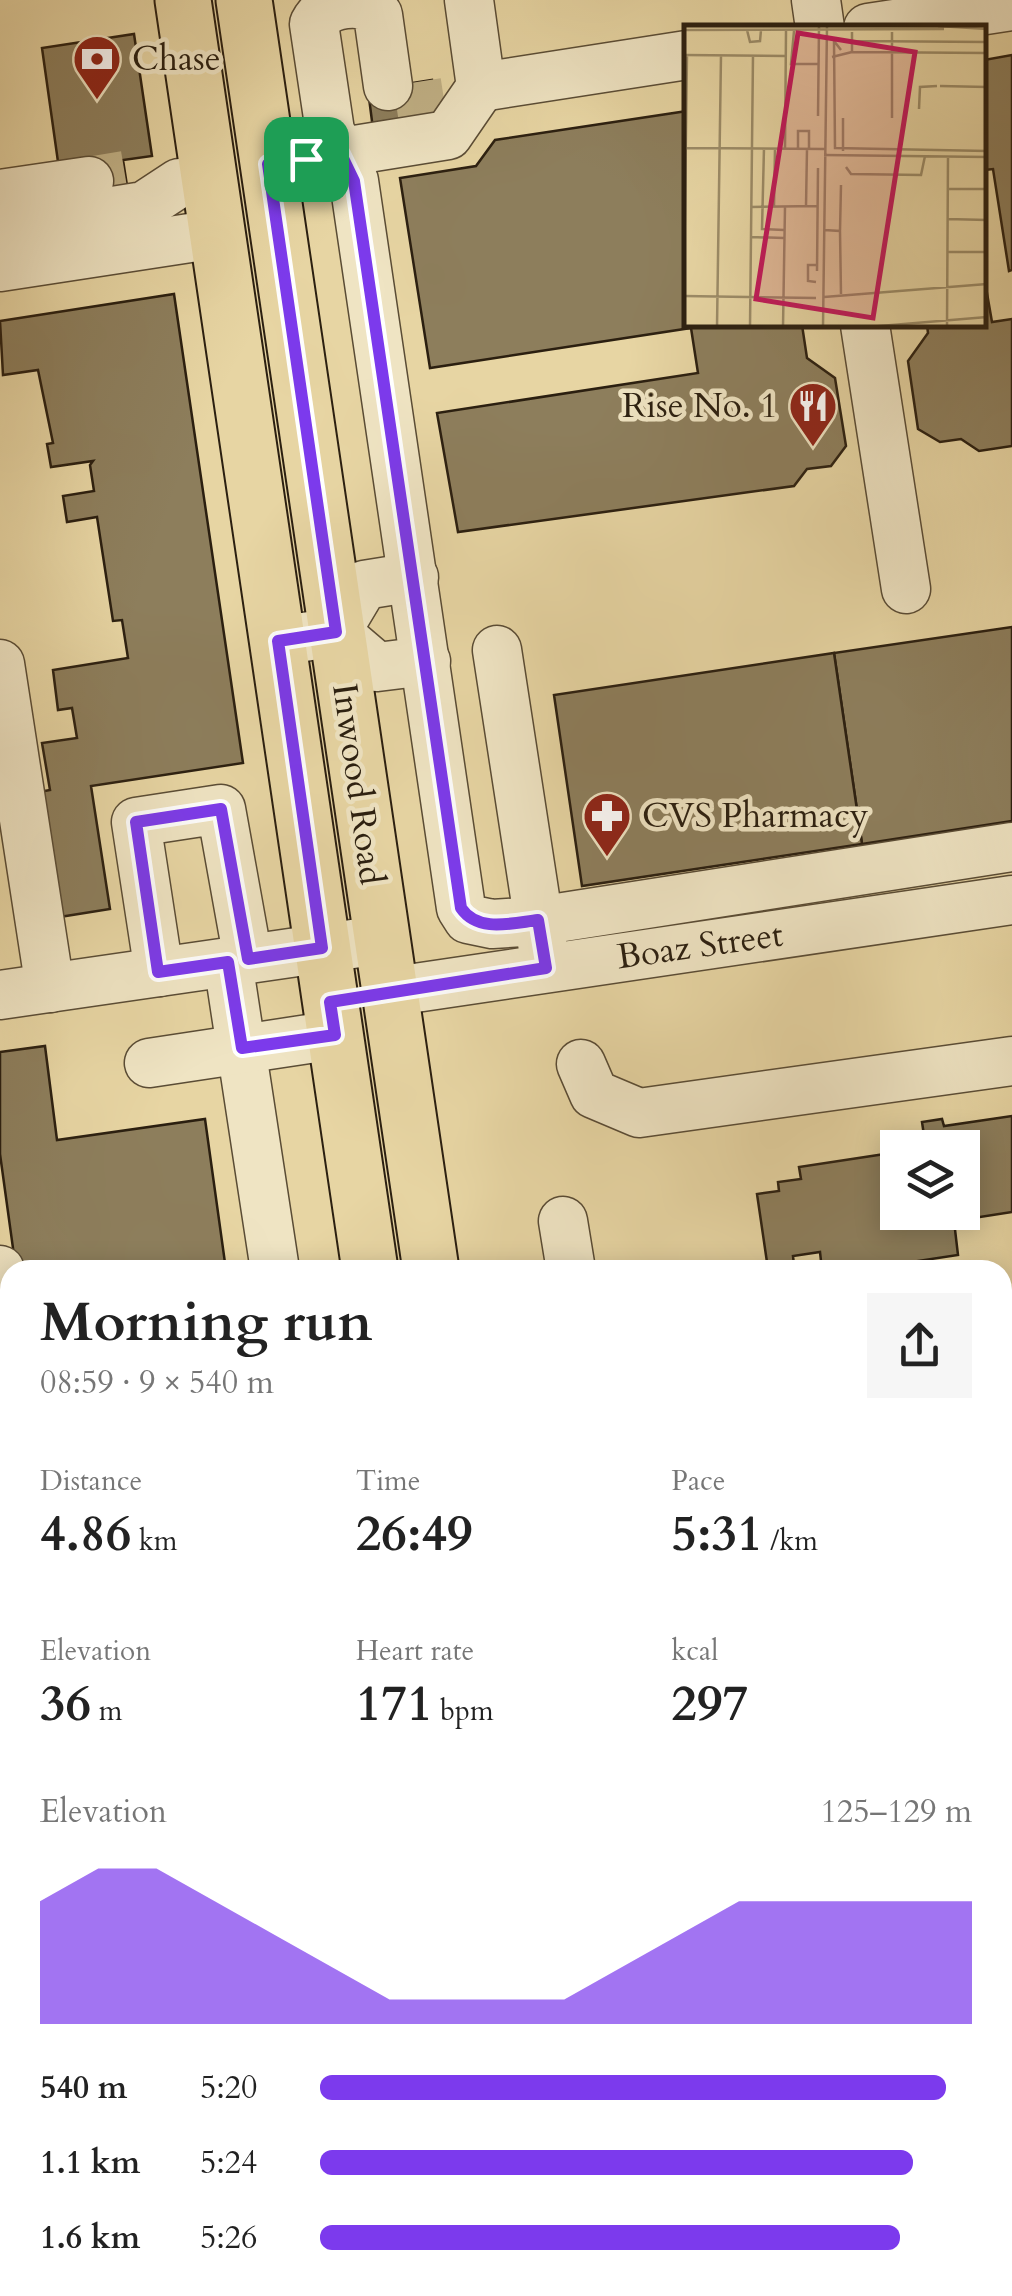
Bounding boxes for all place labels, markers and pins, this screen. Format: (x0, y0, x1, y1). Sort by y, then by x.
bank icon: Chase (71, 33, 123, 101)
place label: Chase (132, 35, 221, 83)
pin (264, 117, 349, 202)
restaurant icon: Rise No. 1 (787, 380, 839, 448)
place label: Rise No. 1 (622, 382, 778, 430)
pharmacy icon: CVS Pharmacy (581, 790, 633, 858)
place label: CVS Pharmacy (642, 792, 869, 840)

